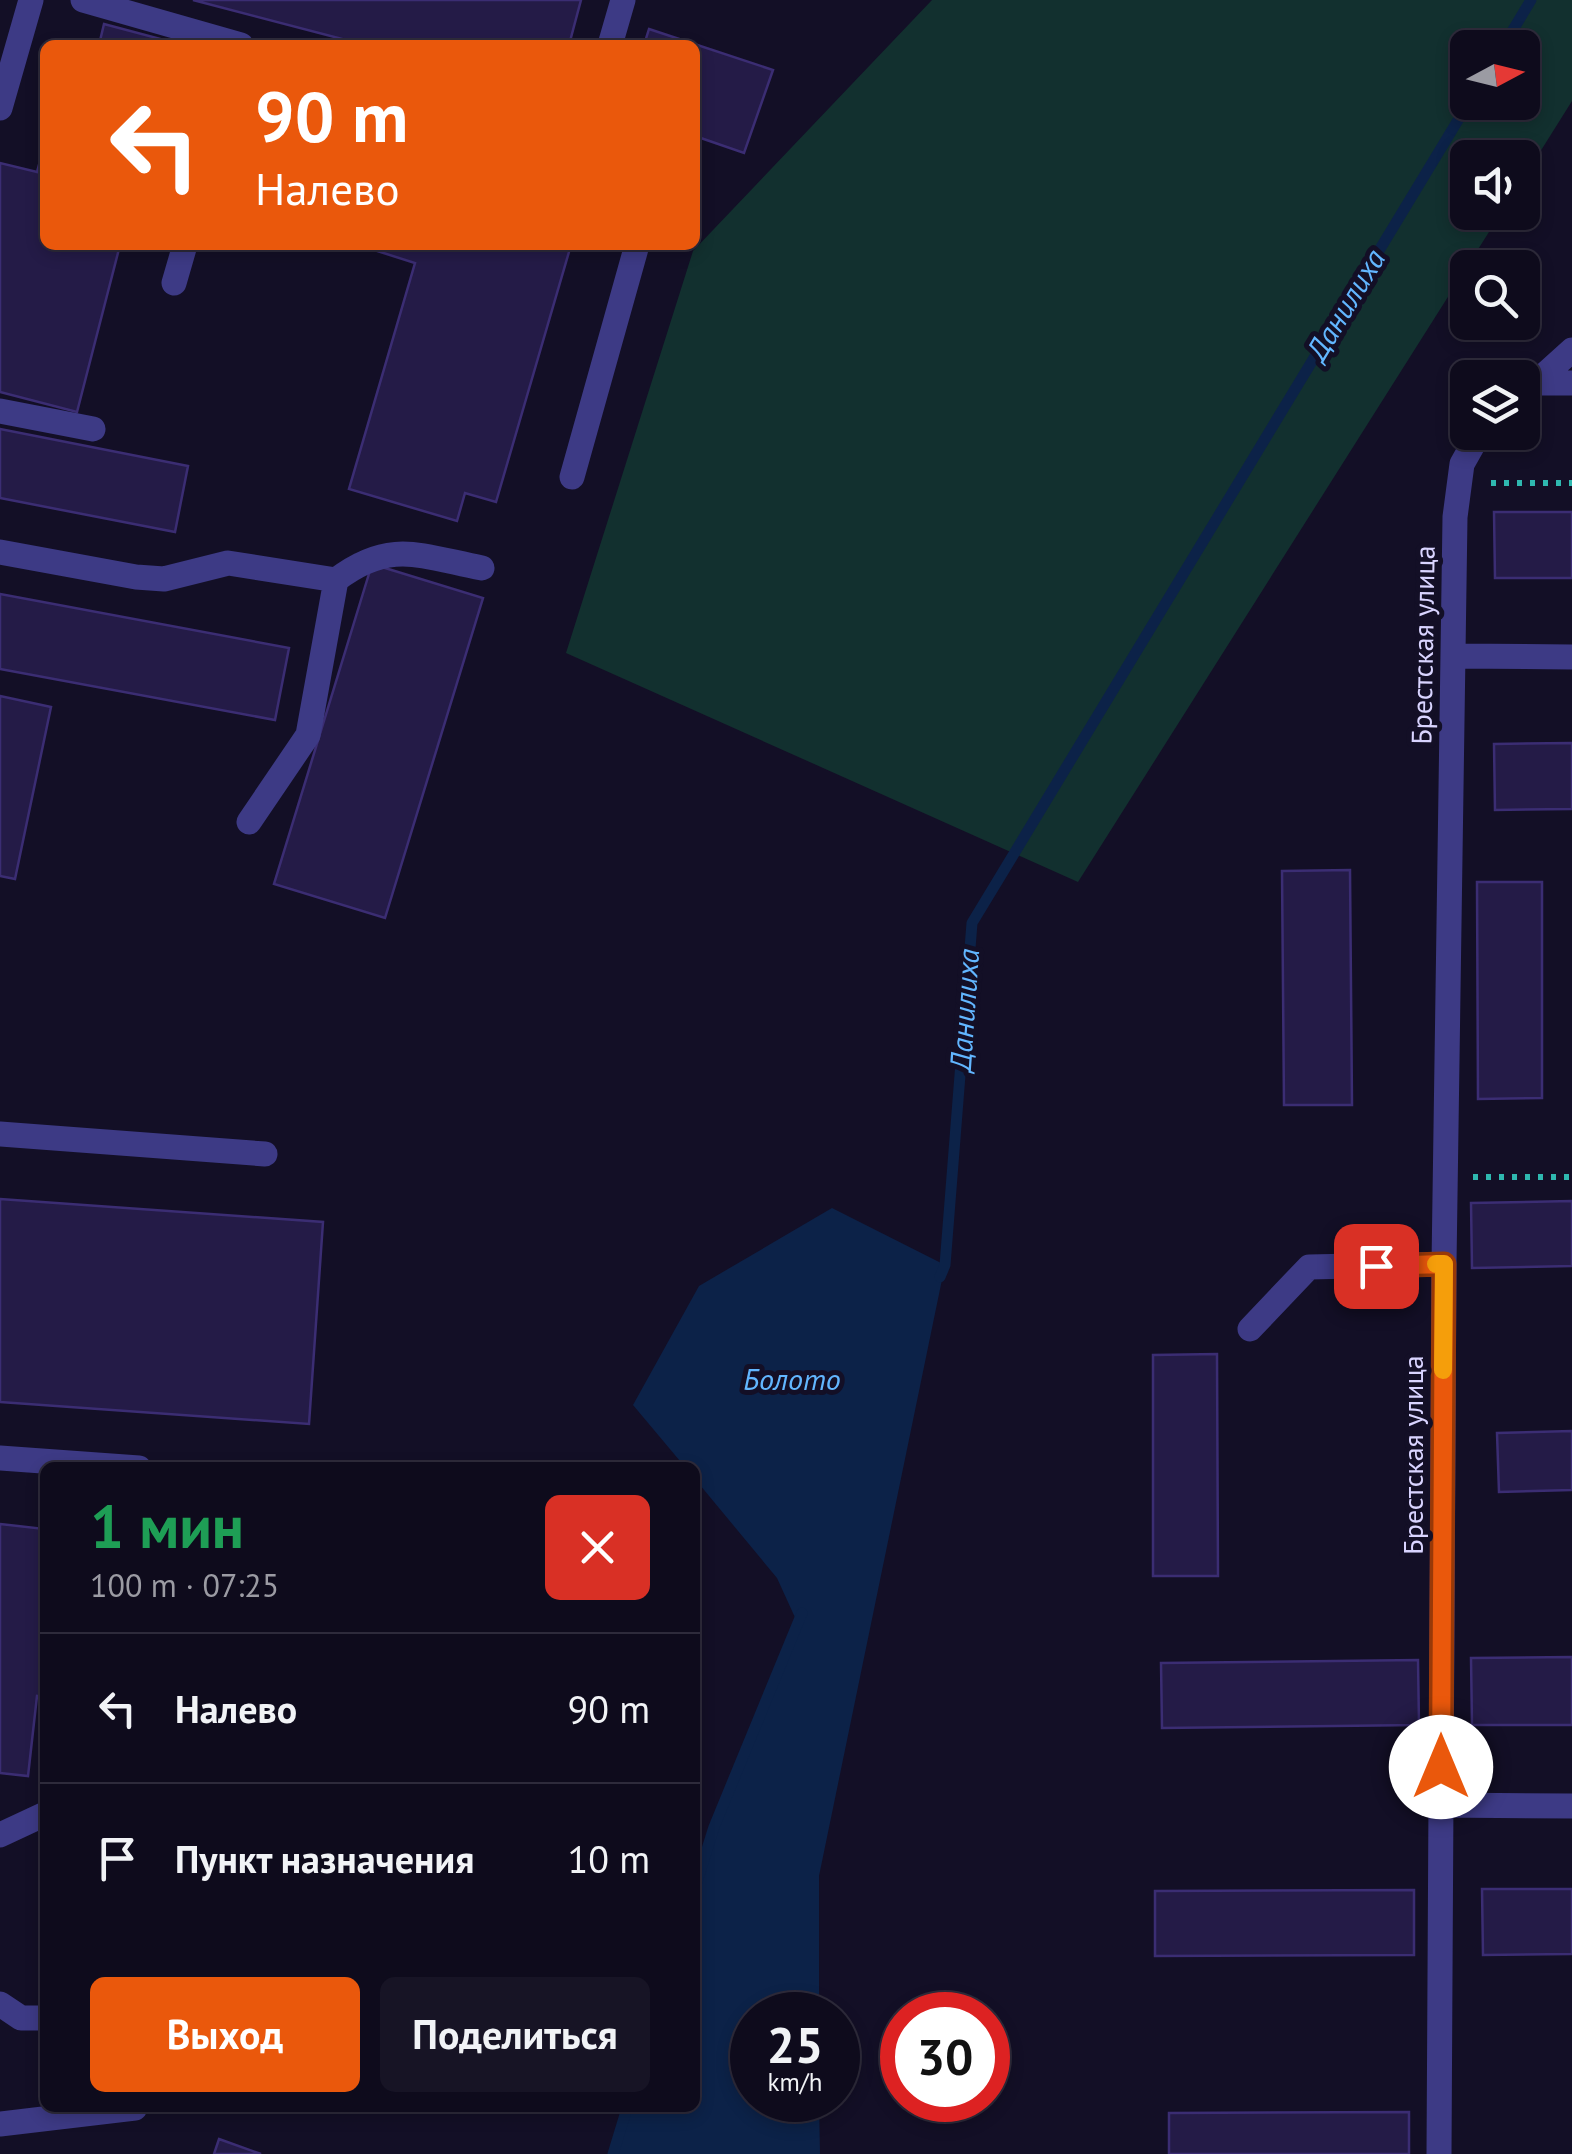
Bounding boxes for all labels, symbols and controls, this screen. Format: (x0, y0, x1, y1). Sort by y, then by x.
north arrow (1450, 30, 1540, 120)
map controls (1450, 30, 1540, 450)
text: 90 m (255, 71, 408, 161)
icon: left (90, 80, 220, 210)
button: sound (1450, 140, 1540, 230)
text: Налево (255, 159, 400, 217)
water label: Данилиха (1295, 241, 1393, 369)
button: search (1450, 250, 1540, 340)
button: layers (1450, 360, 1540, 450)
street label: Брестская улица (1402, 545, 1443, 745)
water label: Данилиха (940, 947, 987, 1075)
pin (1334, 1224, 1419, 1309)
icon: arrive (1349, 1239, 1404, 1294)
street label: Брестская улица (1394, 1355, 1431, 1555)
water label: Болото (743, 1359, 841, 1398)
text: 1 мин (90, 1487, 244, 1565)
button: close (545, 1495, 650, 1600)
text: 100 m · 07:25 (90, 1564, 279, 1606)
icon: left (90, 1681, 145, 1736)
text: Налево (175, 1684, 297, 1733)
text: 90 m (568, 1684, 650, 1733)
position arrow (1389, 1715, 1493, 1819)
icon: arrive (90, 1831, 145, 1886)
text: Пункт назначения (175, 1834, 474, 1883)
text: 10 m (568, 1834, 650, 1883)
button: Выход (90, 1977, 360, 2092)
button: Поделиться (380, 1977, 650, 2092)
speed limit sign: 30 (880, 1992, 1010, 2122)
text: 25 (767, 2012, 823, 2077)
text: km/h (768, 2066, 822, 2098)

